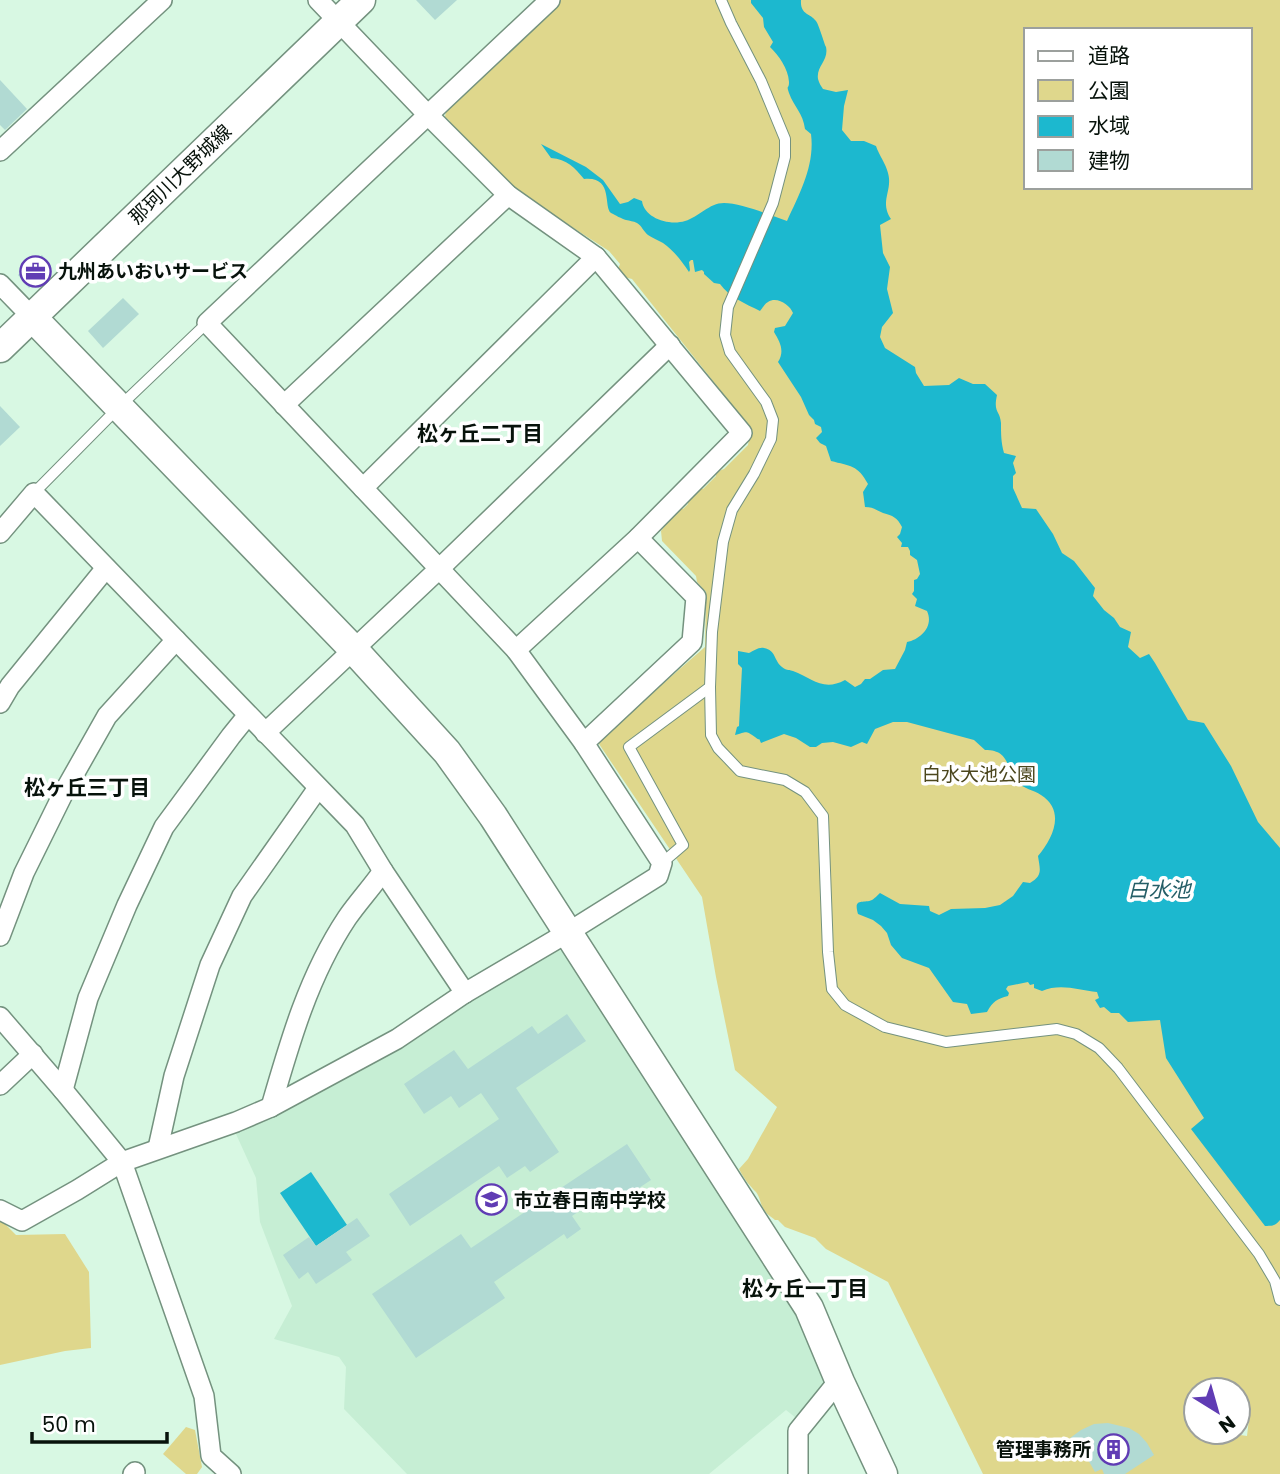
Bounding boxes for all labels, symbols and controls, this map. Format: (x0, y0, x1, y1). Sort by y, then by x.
legend (1024, 28, 1252, 189)
text: 道路 (1088, 41, 1130, 70)
text: 公園 (1088, 76, 1130, 105)
text: 水域 (1088, 111, 1130, 140)
street label: 那珂川大野城線 (123, 118, 238, 230)
text: 建物 (1088, 146, 1130, 175)
office icon: 九州あいおいサービス (18, 254, 52, 288)
place label: 九州あいおいサービス (58, 258, 248, 285)
district label: 松ヶ丘二丁目 (417, 419, 543, 448)
park label: 白水大池公園 (922, 761, 1036, 788)
district label: 松ヶ丘三丁目 (24, 773, 150, 802)
water label: 白水池 (1128, 875, 1192, 904)
school or university icon: 市立春日南中学校 (474, 1183, 508, 1217)
place label: 市立春日南中学校 (514, 1187, 666, 1214)
district label: 松ヶ丘一丁目 (742, 1274, 868, 1303)
north arrow (1182, 1376, 1252, 1446)
scale bar (32, 1400, 166, 1444)
text: N (1213, 1409, 1241, 1439)
text: 50 m (42, 1410, 96, 1439)
building icon: 管理事務所 (1097, 1432, 1131, 1466)
place label: 管理事務所 (996, 1436, 1091, 1463)

